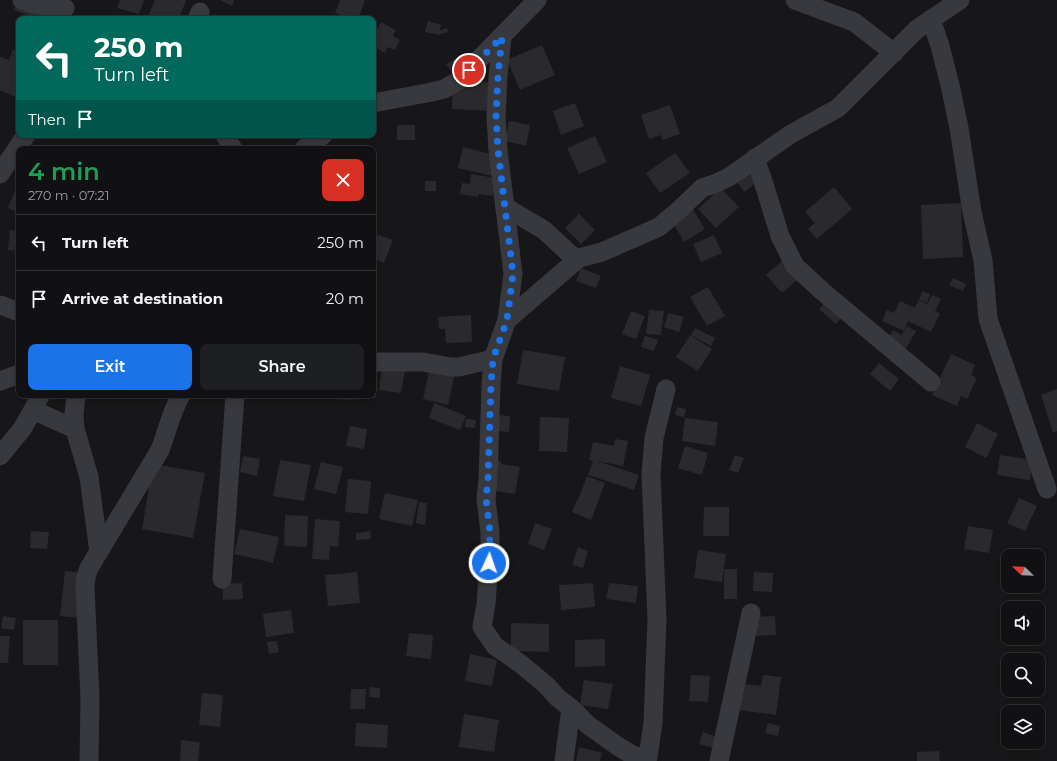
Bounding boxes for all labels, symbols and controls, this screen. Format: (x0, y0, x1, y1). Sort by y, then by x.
text: 250 m (94, 30, 184, 64)
icon: left (28, 32, 80, 84)
pin (452, 53, 486, 87)
icon: arrive (458, 59, 480, 81)
text: Turn left (94, 64, 169, 86)
icon: arrive (74, 108, 96, 130)
text: Then (28, 110, 66, 129)
text: 4 min (28, 157, 100, 186)
button: close (322, 159, 364, 201)
text: 270 m · 07:21 (28, 187, 109, 203)
icon: left (28, 232, 50, 254)
text: Turn left (62, 233, 129, 252)
text: 250 m (317, 233, 364, 252)
icon: arrive (28, 288, 50, 310)
text: Arrive at destination (62, 289, 223, 308)
text: 20 m (326, 289, 364, 308)
button: Exit (28, 344, 192, 390)
button: Share (200, 344, 364, 390)
position arrow (468, 542, 510, 584)
north arrow (1001, 549, 1045, 593)
map controls (1001, 549, 1045, 749)
button: sound (1001, 601, 1045, 645)
button: search (1001, 653, 1045, 697)
button: layers (1001, 705, 1045, 749)

